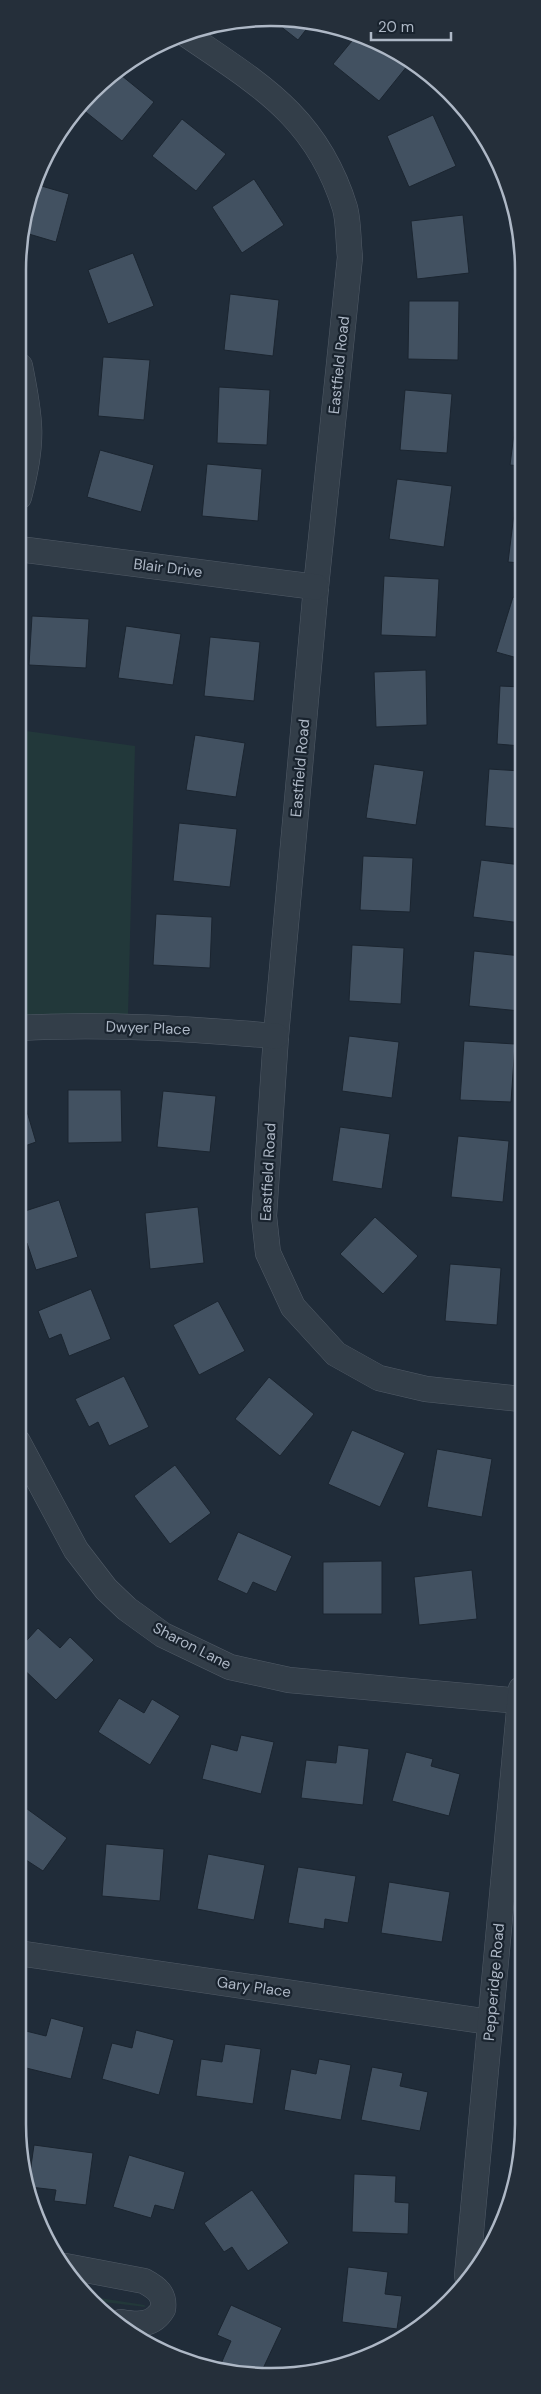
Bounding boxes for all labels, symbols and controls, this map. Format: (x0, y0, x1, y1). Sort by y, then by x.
scale bar (371, 10, 451, 42)
text: 20 m (378, 17, 414, 37)
street label: Eastfield Road (324, 315, 354, 415)
street label: Blair Drive (132, 554, 204, 582)
street label: Eastfield Road (286, 718, 314, 818)
street label: Dwyer Place (105, 1017, 191, 1039)
street label: Eastfield Road (255, 1122, 281, 1222)
street label: Sharon Lane (149, 1618, 235, 1674)
street label: Pepperidge Road (479, 1922, 509, 2042)
street label: Gary Place (216, 1972, 292, 2002)

